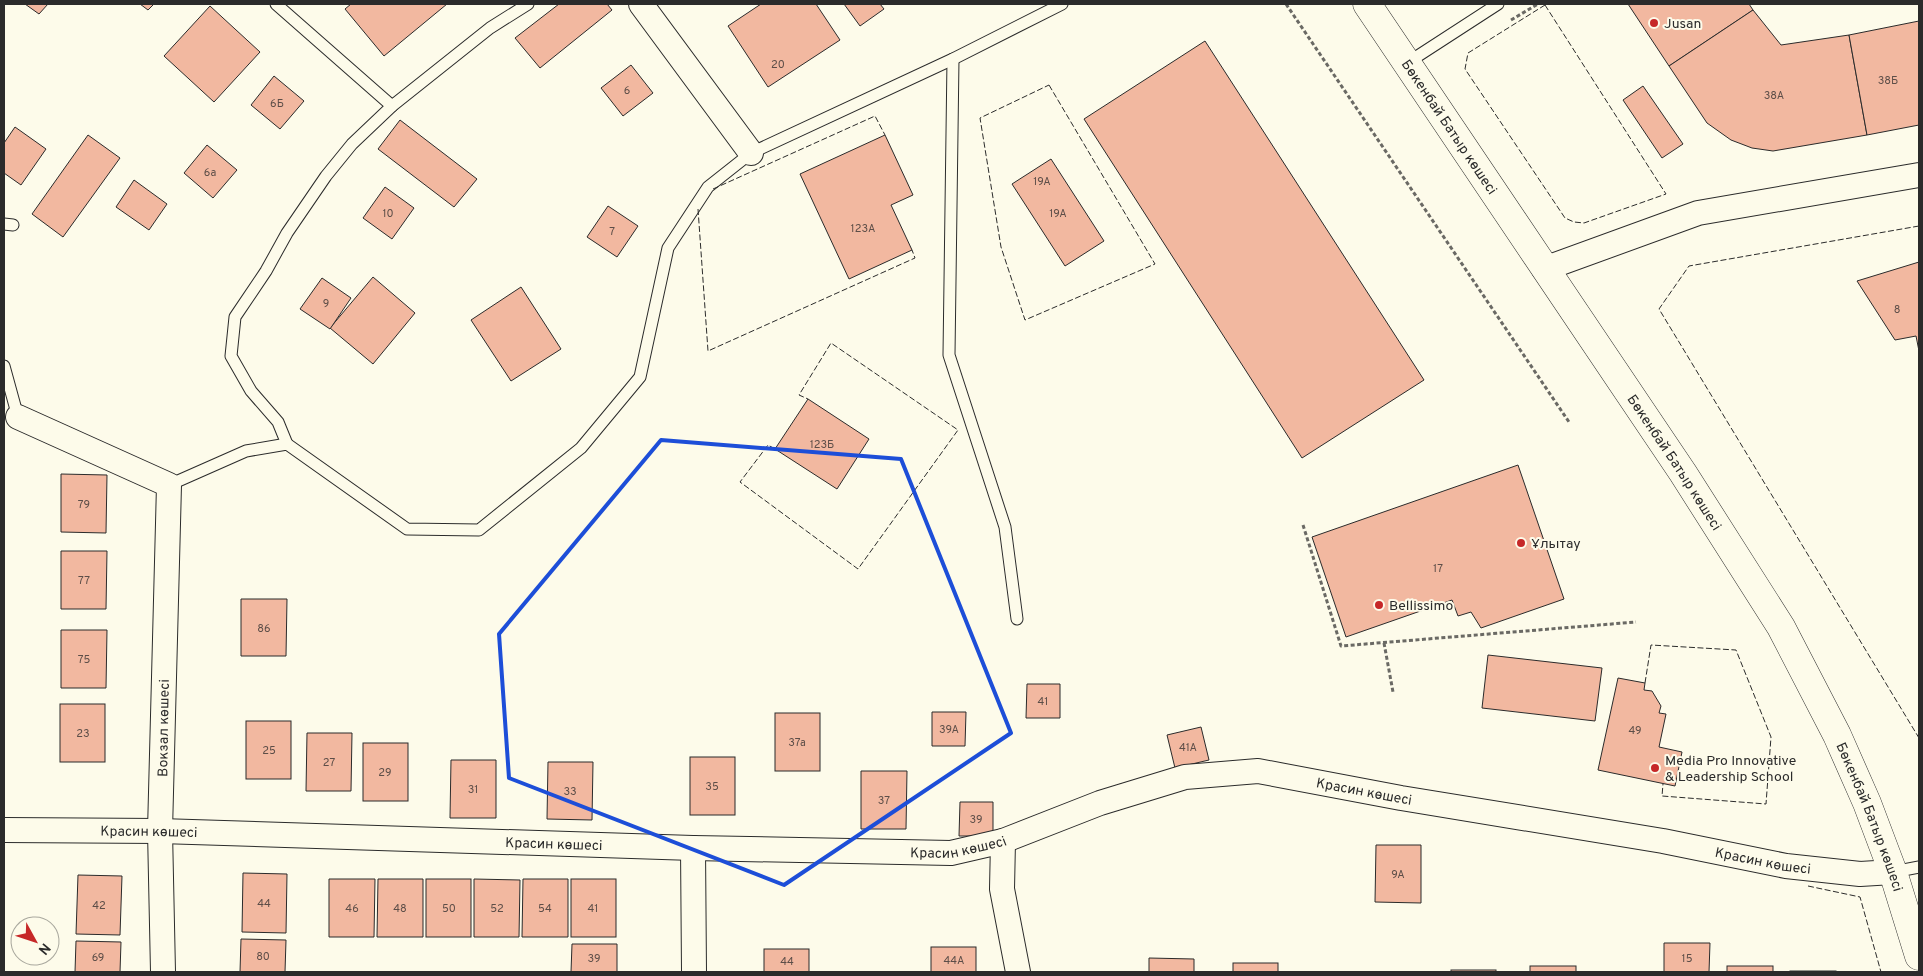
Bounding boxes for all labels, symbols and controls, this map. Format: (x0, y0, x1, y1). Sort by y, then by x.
place label: Jusan (1664, 16, 1701, 33)
marker: Jusan (1648, 17, 1660, 29)
street label: Бөкенбай Батыр көшесі (1397, 57, 1500, 198)
house number: 20 (771, 58, 785, 72)
house number: 38Б (1878, 74, 1898, 88)
house number: 6 (624, 84, 630, 98)
house number: 38А (1764, 89, 1784, 103)
house number: 6Б (270, 97, 284, 111)
house number: 6а (204, 166, 216, 180)
house number: 19А (1033, 175, 1051, 189)
house number: 10 (382, 207, 394, 221)
house number: 19А (1049, 207, 1067, 221)
house number: 123А (851, 222, 875, 236)
house number: 7 (609, 225, 615, 239)
house number: 9 (323, 297, 329, 311)
house number: 8 (1894, 303, 1900, 317)
street label: Бөкенбай Батыр көшесі (1623, 392, 1724, 534)
house number: 123Б (810, 438, 834, 452)
house number: 79 (78, 498, 90, 512)
place label: Ұлытау (1531, 536, 1581, 553)
marker: Ұлытау (1515, 537, 1527, 549)
house number: 17 (1433, 562, 1443, 576)
house number: 77 (78, 574, 90, 588)
place label: Bellissimo (1389, 598, 1453, 615)
marker: Bellissimo (1373, 599, 1385, 611)
house number: 86 (257, 622, 271, 636)
house number: 75 (78, 653, 90, 667)
street label: Вокзал көшесі (155, 679, 174, 777)
house number: 41 (1038, 695, 1048, 709)
house number: 39А (939, 723, 959, 737)
house number: 49 (1628, 724, 1642, 738)
house number: 23 (76, 727, 90, 741)
house number: 37а (788, 736, 806, 750)
street label: Бөкенбай Батыр көшесі (1831, 740, 1906, 894)
house number: 41А (1179, 741, 1197, 755)
house number: 25 (262, 744, 276, 758)
place label: Media Pro Innovative & Leadership School (1665, 753, 1796, 786)
house number: 27 (323, 756, 335, 770)
marker: Media Pro Innovative & Leadership School (1649, 762, 1661, 774)
house number: 29 (378, 766, 392, 780)
street label: Красин көшесі (1315, 775, 1413, 810)
house number: 35 (705, 780, 719, 794)
house number: 31 (468, 783, 478, 797)
house number: 33 (563, 785, 577, 799)
house number: 37 (878, 794, 890, 808)
house number: 39 (970, 813, 982, 827)
street label: Красин көшесі (100, 824, 198, 842)
street label: Красин көшесі (910, 833, 1009, 863)
street label: Красин көшесі (505, 835, 603, 855)
street label: Красин көшесі (1713, 845, 1812, 879)
house number: 9А (1391, 868, 1405, 882)
house number: 44 (257, 897, 271, 911)
house number: 42 (92, 899, 106, 913)
house number: 46 (345, 902, 359, 916)
house number: 48 (393, 902, 407, 916)
house number: 50 (442, 902, 456, 916)
house number: 52 (490, 902, 504, 916)
house number: 54 (538, 902, 552, 916)
house number: 41 (588, 902, 598, 916)
north arrow (10, 916, 60, 966)
text: N (34, 939, 54, 958)
house number: 80 (256, 950, 270, 964)
house number: 69 (92, 951, 104, 965)
house number: 39 (588, 952, 600, 966)
house number: 15 (1682, 952, 1693, 966)
house number: 44А (944, 954, 964, 968)
house number: 44 (780, 955, 794, 969)

